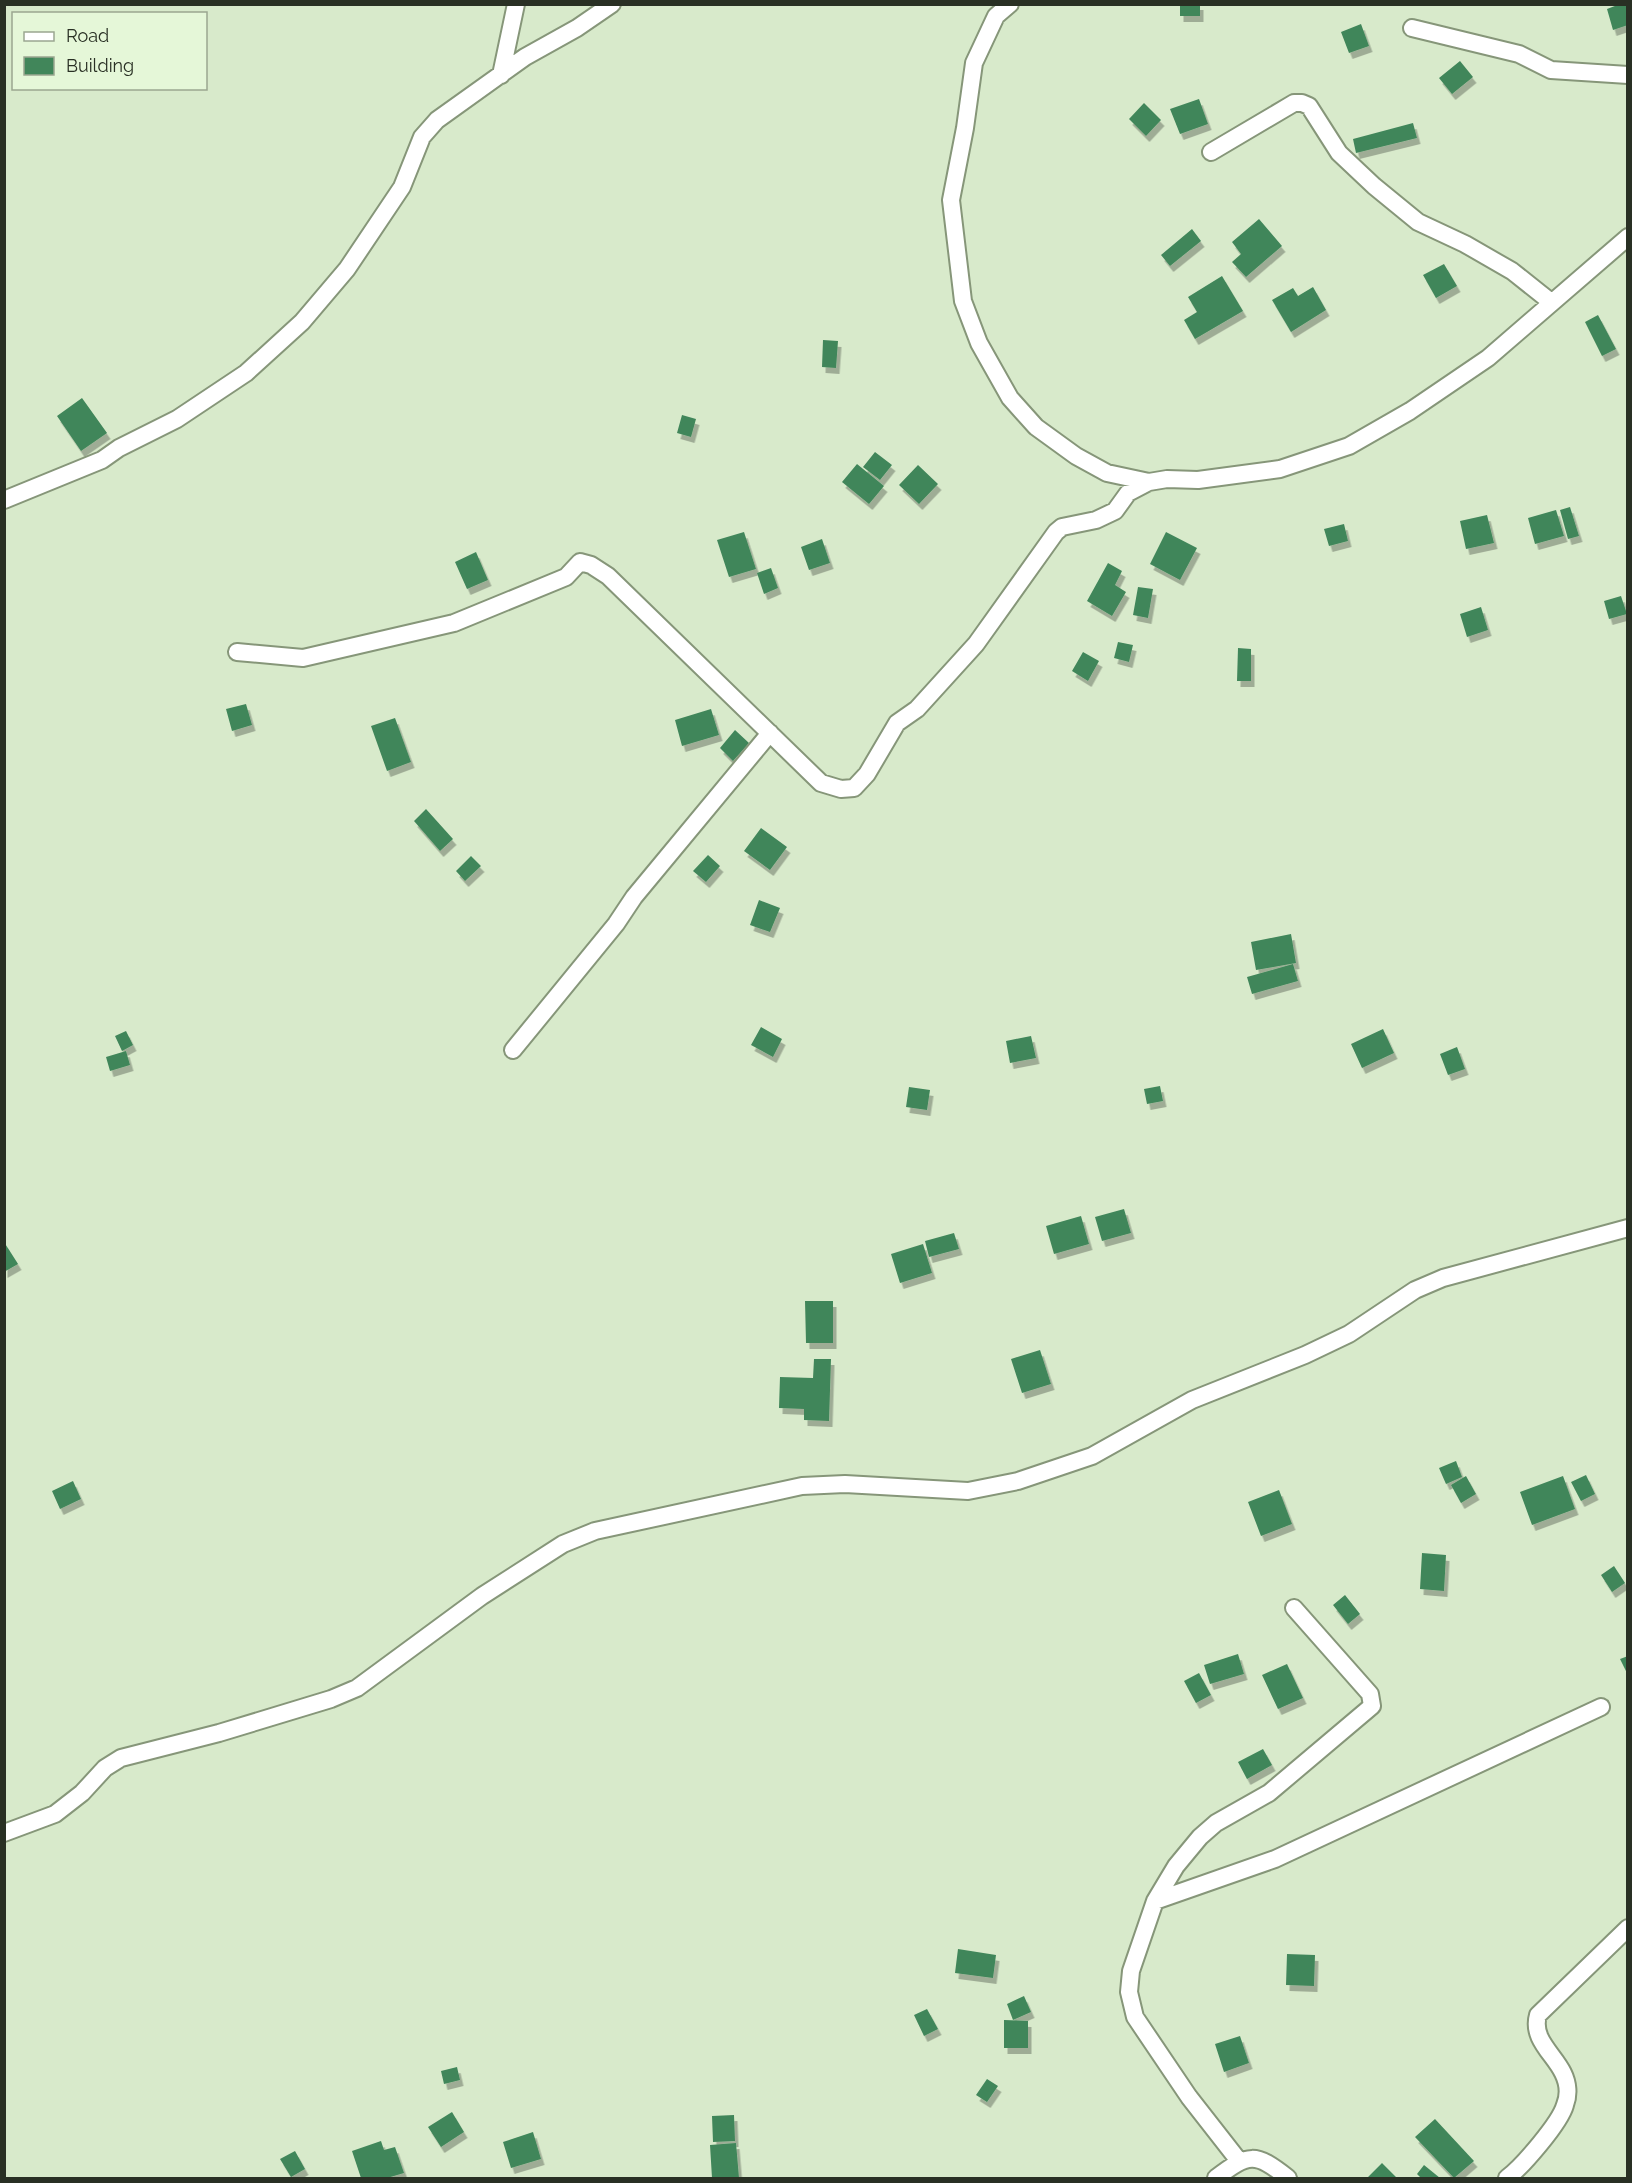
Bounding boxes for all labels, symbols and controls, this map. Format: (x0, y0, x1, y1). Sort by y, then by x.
legend (12, 12, 207, 90)
text: Road (66, 25, 109, 46)
text: Building (66, 55, 134, 76)

